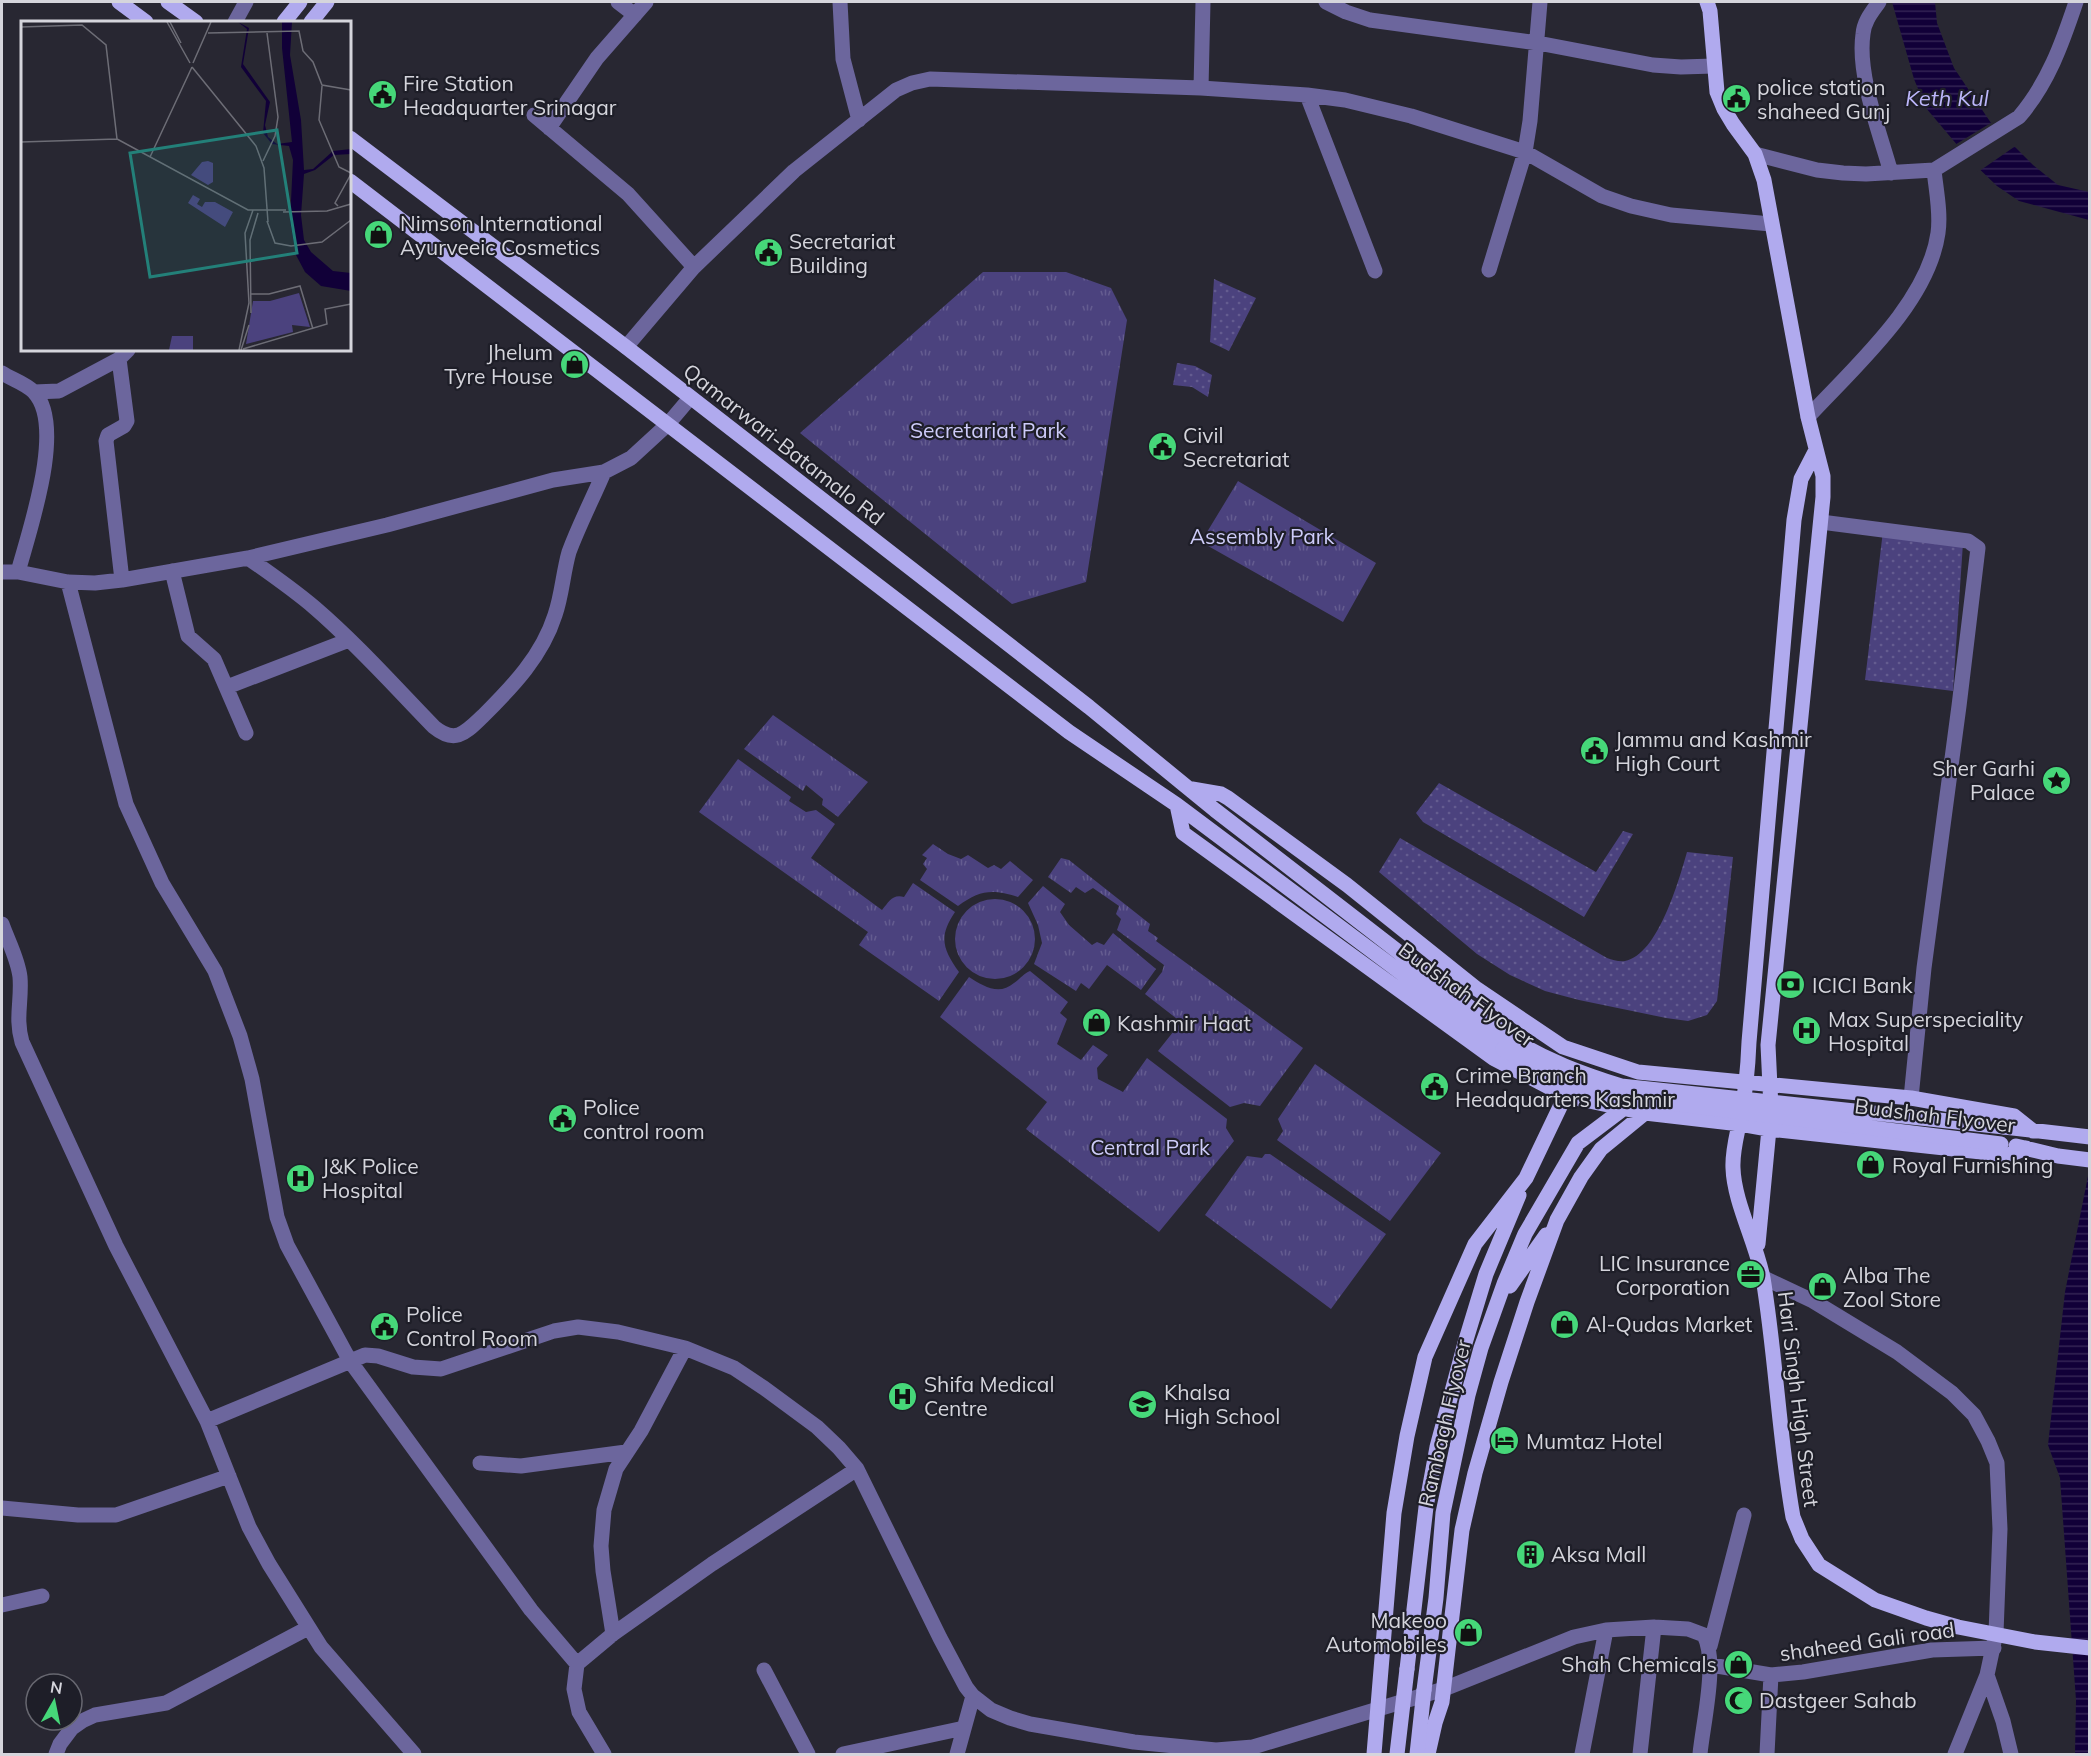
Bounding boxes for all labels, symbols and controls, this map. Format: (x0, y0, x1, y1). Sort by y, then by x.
inset map (21, 21, 351, 351)
place label: Fire Station Headquarter Srinagar (403, 70, 617, 120)
place label: police station shaheed Gunj (1757, 74, 1890, 124)
public building icon: Fire Station Headquarter Srinagar (366, 79, 398, 111)
public building icon: police station shaheed Gunj (1720, 83, 1752, 115)
water label: Keth Kul (1905, 84, 1990, 112)
place label: Nimson International Ayurveeic Cosmetics (400, 210, 603, 260)
shop icon: Nimson International Ayurveeic Cosmetics (363, 219, 395, 251)
place label: Secretariat Building (789, 228, 895, 278)
public building icon: Secretariat Building (752, 237, 784, 269)
place label: Jhelum Tyre House (444, 339, 553, 389)
shop icon: Jhelum Tyre House (558, 348, 590, 380)
street label: Qamarwari-Batamalo Rd (678, 358, 890, 530)
park label: Secretariat Park (910, 417, 1066, 443)
place label: Civil Secretariat (1183, 422, 1289, 472)
public building icon: Civil Secretariat (1146, 431, 1178, 463)
park label: Assembly Park (1190, 523, 1334, 549)
place label: Jammu and Kashmir High Court (1615, 726, 1812, 776)
public building icon: Jammu and Kashmir High Court (1578, 735, 1610, 767)
place label: Sher Garhi Palace (1932, 755, 2035, 805)
place icon: Sher Garhi Palace (2040, 764, 2072, 796)
street label: Budshah Flyover (1394, 936, 1540, 1052)
bank icon: ICICI Bank (1775, 969, 1807, 1001)
place label: ICICI Bank (1812, 972, 1913, 998)
place label: Max Superspeciality Hospital (1828, 1006, 2023, 1056)
shop icon: Kashmir Haat (1080, 1007, 1112, 1039)
place label: Kashmir Haat (1117, 1010, 1251, 1036)
hospital icon: Max Superspeciality Hospital (1791, 1015, 1823, 1047)
place label: Crime Branch Headquarters Kashmir (1455, 1062, 1675, 1112)
public building icon: Crime Branch Headquarters Kashmir (1418, 1071, 1450, 1103)
street label: Budshah Flyover (1853, 1092, 2017, 1138)
place label: Police control room (583, 1094, 705, 1144)
public building icon: Police control room (546, 1103, 578, 1135)
park label: Central Park (1090, 1134, 1210, 1160)
shop icon: Royal Furnishing (1855, 1149, 1887, 1181)
place label: Royal Furnishing (1892, 1152, 2053, 1178)
place label: J&K Police Hospital (322, 1153, 419, 1203)
hospital icon: J&K Police Hospital (285, 1162, 317, 1194)
place label: LIC Insurance Corporation (1599, 1250, 1730, 1300)
office icon: LIC Insurance Corporation (1735, 1259, 1767, 1291)
place label: Alba The Zool Store (1843, 1262, 1941, 1312)
shop icon: Alba The Zool Store (1806, 1271, 1838, 1303)
street label: Hari Singh High Street (1773, 1290, 1825, 1508)
place label: Police Control Room (406, 1301, 538, 1351)
shop icon: Al-Qudas Market (1549, 1308, 1581, 1340)
public building icon: Police Control Room (369, 1310, 401, 1342)
place label: Al-Qudas Market (1586, 1311, 1752, 1337)
street label: Rambagh Flyover (1412, 1336, 1476, 1509)
place label: Shifa Medical Centre (924, 1371, 1054, 1421)
place label: Khalsa High School (1164, 1379, 1280, 1429)
hospital icon: Shifa Medical Centre (887, 1380, 919, 1412)
school or university icon: Khalsa High School (1127, 1388, 1159, 1420)
hotel icon: Mumtaz Hotel (1489, 1425, 1521, 1457)
place label: Mumtaz Hotel (1526, 1428, 1663, 1454)
building icon: Aksa Mall (1514, 1538, 1546, 1570)
place label: Aksa Mall (1551, 1541, 1646, 1567)
place label: Makeoo Automobiles (1325, 1607, 1447, 1657)
shop icon: Makeoo Automobiles (1452, 1616, 1484, 1648)
street label: shaheed Gali road (1778, 1616, 1956, 1666)
shop icon: Shah Chemicals (1722, 1648, 1754, 1680)
place label: Shah Chemicals (1561, 1651, 1717, 1677)
north arrow (24, 1672, 84, 1732)
text: N (49, 1676, 64, 1698)
mosque icon: Dastgeer Sahab (1722, 1684, 1754, 1716)
place label: Dastgeer Sahab (1759, 1687, 1917, 1713)

